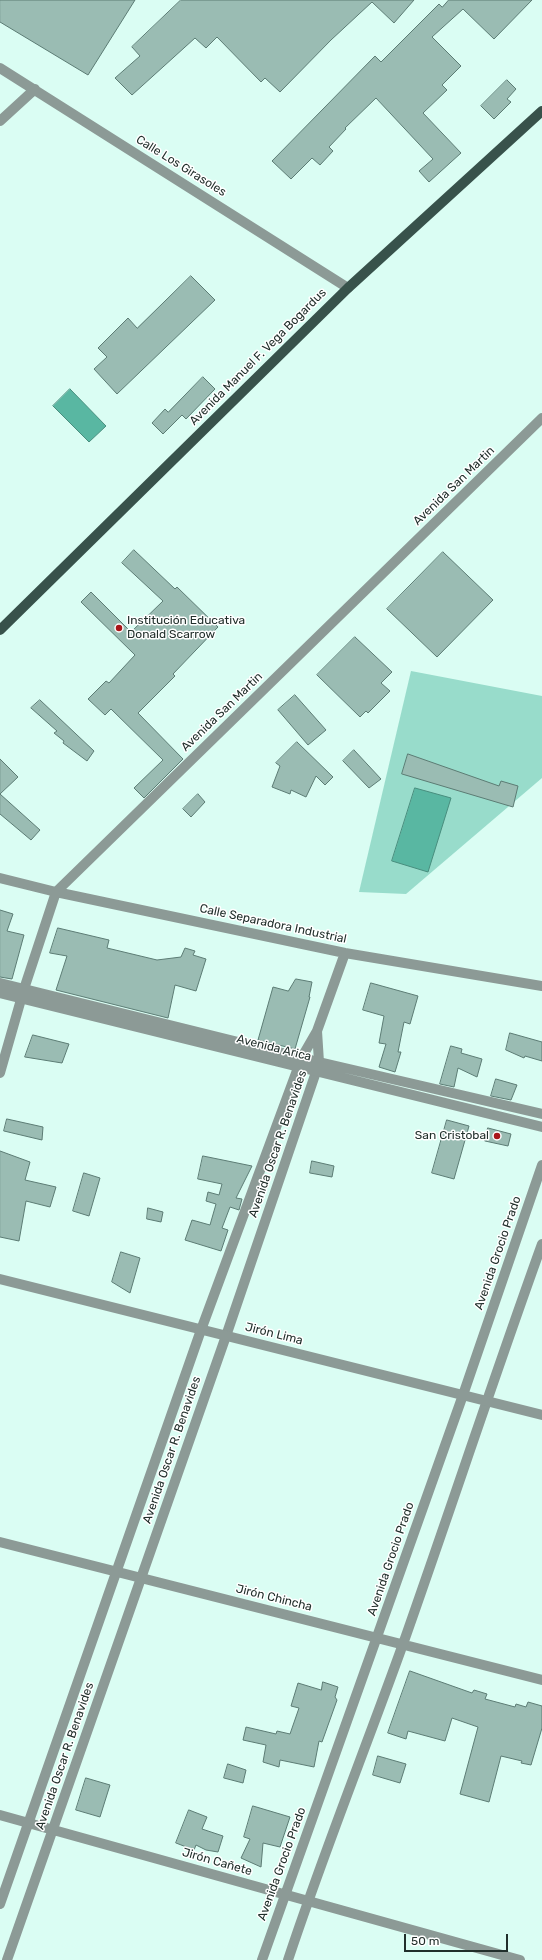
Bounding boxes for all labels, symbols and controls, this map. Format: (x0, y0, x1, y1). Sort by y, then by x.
street label: Calle Los Girasoles (133, 132, 229, 200)
street label: Avenida Manuel F. Vega Bogardus (187, 286, 329, 428)
street label: Avenida San Martin (410, 443, 498, 529)
place label: Institución Educativa Donald Scarrow (127, 614, 245, 642)
marker: Institución Educativa Donald Scarrow (114, 623, 124, 633)
street label: Avenida San Martin (178, 669, 266, 755)
street label: Calle Separadora Industrial (198, 901, 348, 947)
street label: Avenida Arica (235, 1032, 313, 1064)
street label: Avenida Oscar R. Benavides (246, 1069, 310, 1219)
place label: San Cristobal (415, 1129, 489, 1143)
marker: San Cristobal (492, 1131, 502, 1141)
street label: Avenida Grocio Prado (472, 1194, 524, 1312)
street label: Jirón Lima (244, 1320, 304, 1348)
street label: Avenida Oscar R. Benavides (140, 1375, 204, 1525)
street label: Avenida Grocio Prado (365, 1500, 417, 1618)
street label: Jirón Chincha (234, 1582, 314, 1614)
street label: Avenida Oscar R. Benavides (33, 1681, 97, 1831)
street label: Avenida Grocio Prado (255, 1805, 309, 1923)
street label: Jirón Cañete (180, 1845, 254, 1879)
scale bar (406, 1926, 510, 1952)
text: 50 m (411, 1934, 439, 1948)

